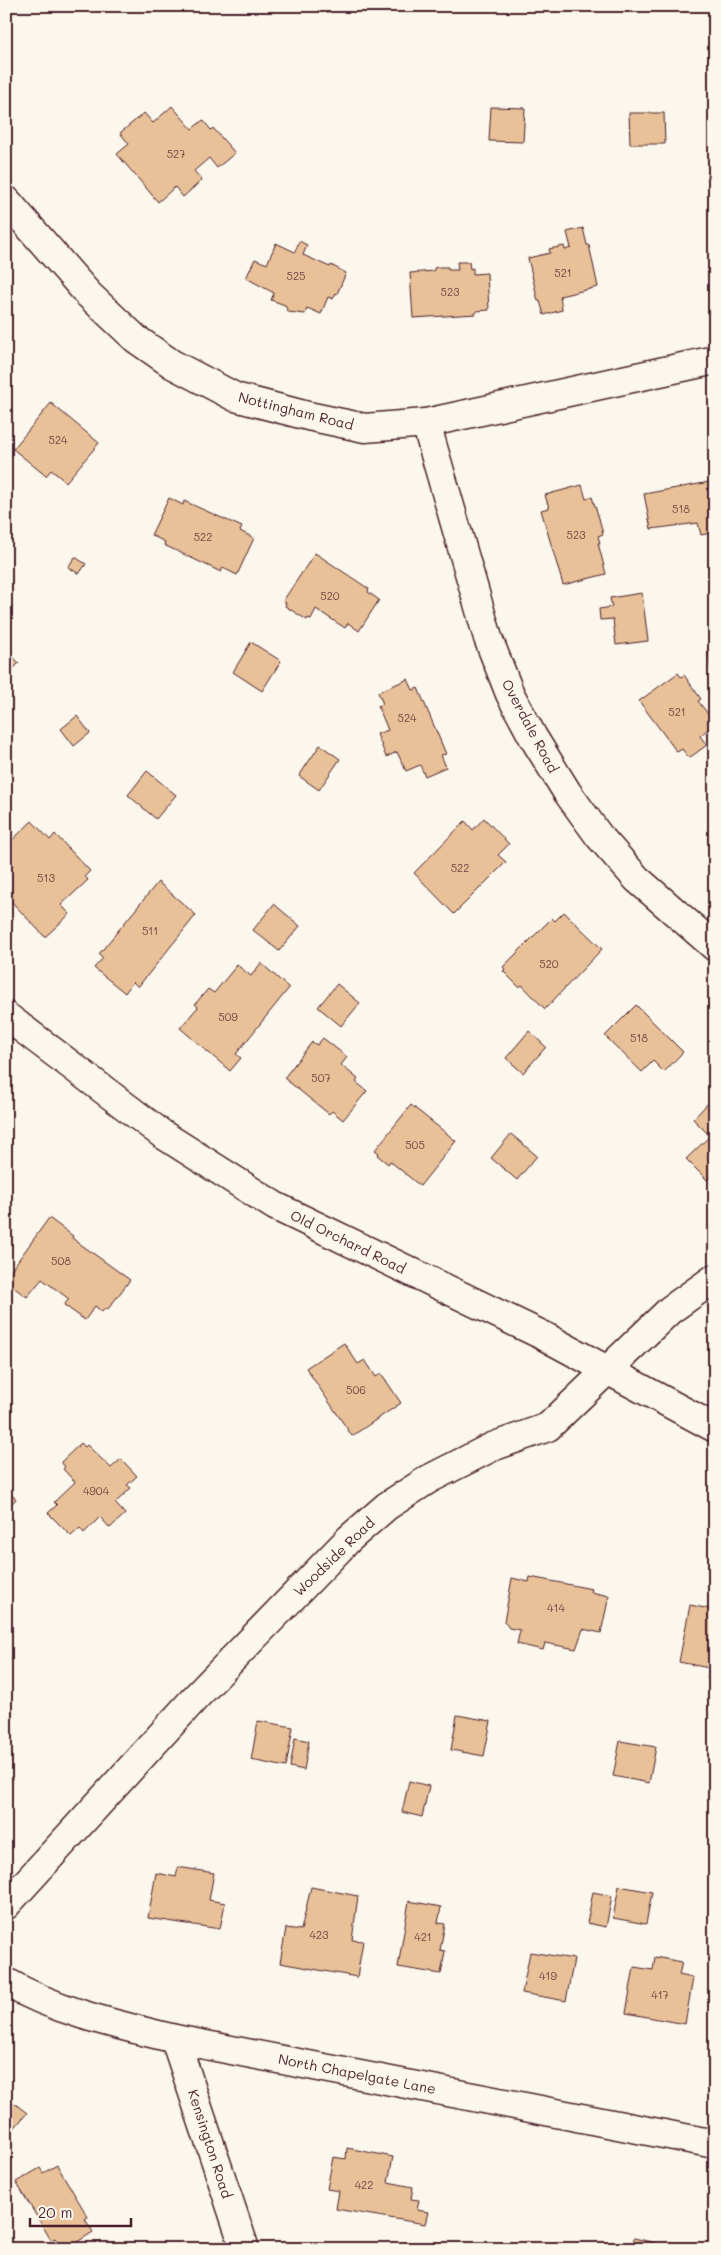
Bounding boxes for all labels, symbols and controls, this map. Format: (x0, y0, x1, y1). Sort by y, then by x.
house number: 527 (167, 146, 185, 161)
house number: 521 (554, 265, 572, 280)
house number: 525 (287, 268, 305, 283)
house number: 523 (441, 284, 460, 299)
street label: Nottingham Road (236, 387, 356, 434)
house number: 524 (49, 432, 68, 447)
house number: 518 (672, 501, 690, 516)
house number: 523 (567, 527, 586, 542)
house number: 522 (194, 529, 212, 544)
house number: 520 (320, 588, 340, 603)
street label: Overdale Road (498, 676, 563, 776)
house number: 521 (668, 704, 686, 719)
house number: 524 (398, 710, 417, 725)
house number: 522 (451, 860, 469, 875)
house number: 513 (37, 870, 55, 885)
house number: 511 (142, 923, 158, 938)
house number: 520 (539, 956, 559, 971)
house number: 509 (218, 1009, 238, 1024)
house number: 518 (630, 1030, 648, 1045)
house number: 507 (311, 1070, 331, 1085)
house number: 505 (405, 1137, 425, 1152)
street label: Old Orchard Road (287, 1205, 409, 1278)
house number: 508 (51, 1253, 71, 1268)
house number: 506 (346, 1382, 366, 1397)
house number: 4904 (83, 1483, 110, 1498)
street label: Woodside Road (289, 1513, 378, 1600)
house number: 414 (547, 1600, 565, 1615)
house number: 423 (309, 1927, 329, 1942)
house number: 421 (414, 1929, 432, 1944)
house number: 419 (539, 1968, 557, 1983)
house number: 417 (651, 1987, 669, 2002)
street label: North Chapelgate Lane (277, 2049, 438, 2098)
street label: Kensington Road (184, 2087, 237, 2201)
house number: 422 (355, 2177, 373, 2192)
scale bar (30, 2195, 131, 2227)
text: 20 m (38, 2202, 72, 2222)

